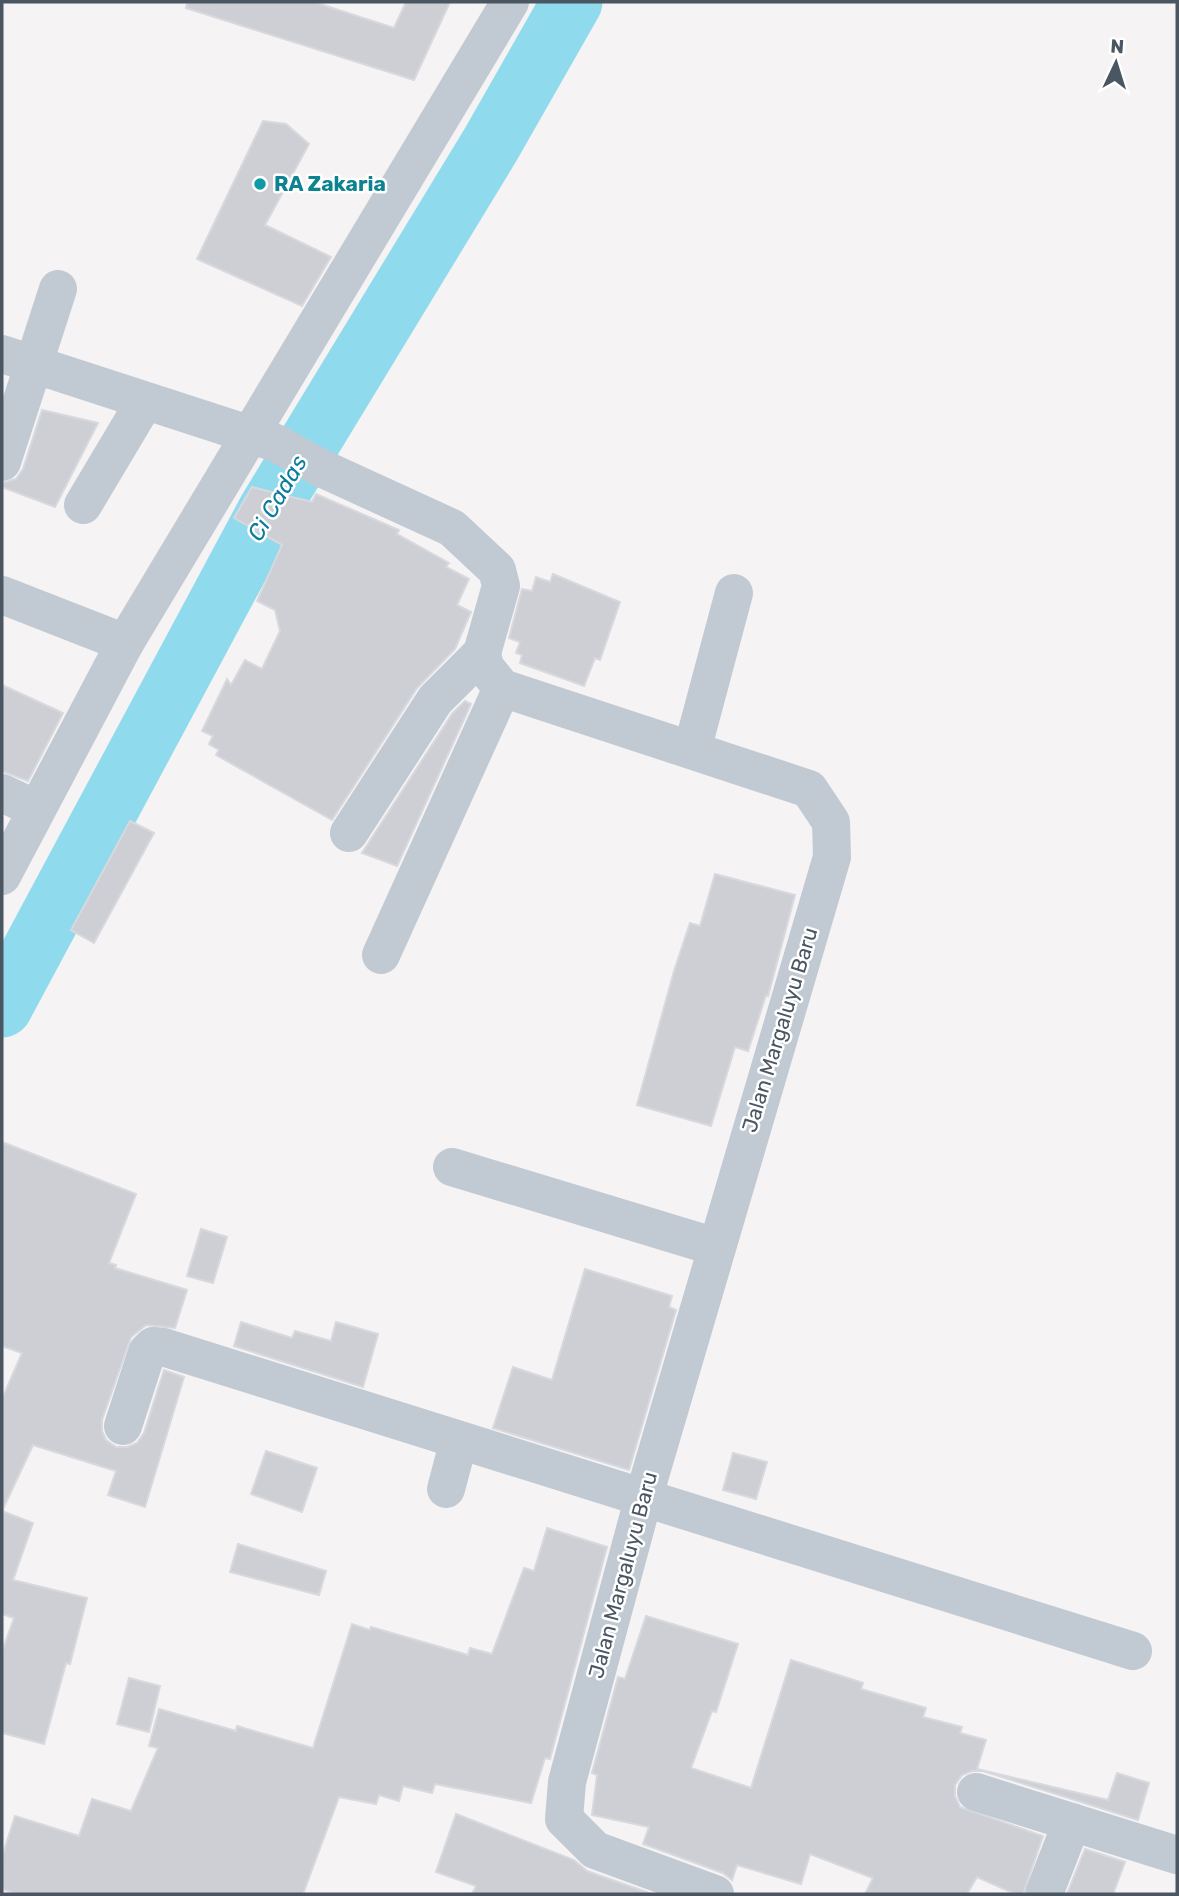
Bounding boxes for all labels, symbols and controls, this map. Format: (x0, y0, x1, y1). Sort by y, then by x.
north arrow (1081, 28, 1151, 98)
text: N (1110, 35, 1125, 58)
place label: RA Zakaria (274, 171, 386, 196)
marker: RA Zakaria (252, 176, 268, 192)
water label: Ci Cadas (241, 450, 313, 546)
street label: Jalan Margaluyu Baru (736, 924, 823, 1135)
street label: Jalan Margaluyu Baru (583, 1469, 662, 1681)

